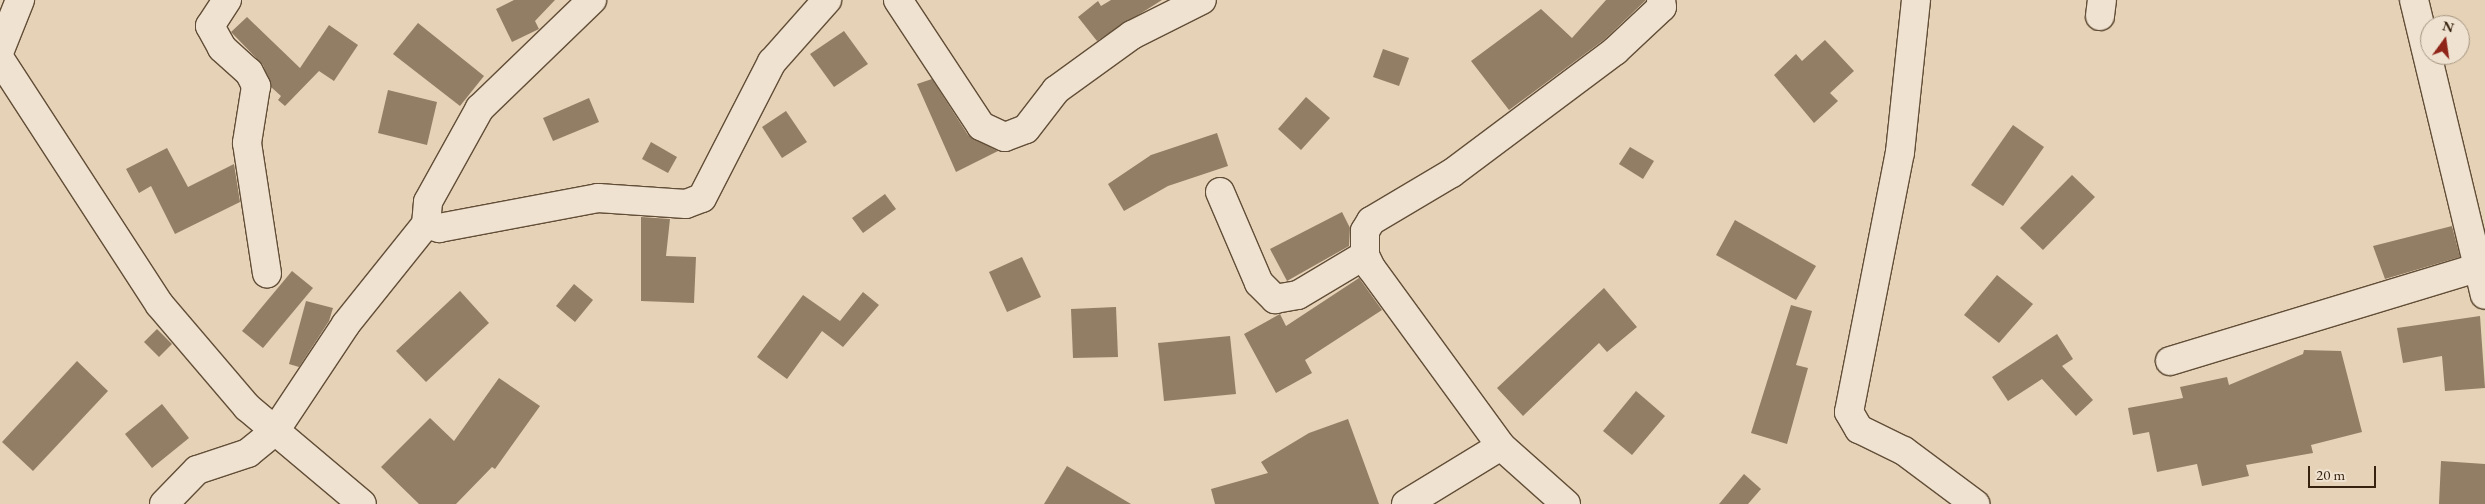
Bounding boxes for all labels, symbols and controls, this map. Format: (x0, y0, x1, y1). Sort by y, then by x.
north arrow (2420, 15, 2470, 65)
text: N (2441, 16, 2456, 37)
scale bar (2310, 456, 2378, 488)
text: 20 m (2316, 465, 2345, 484)

